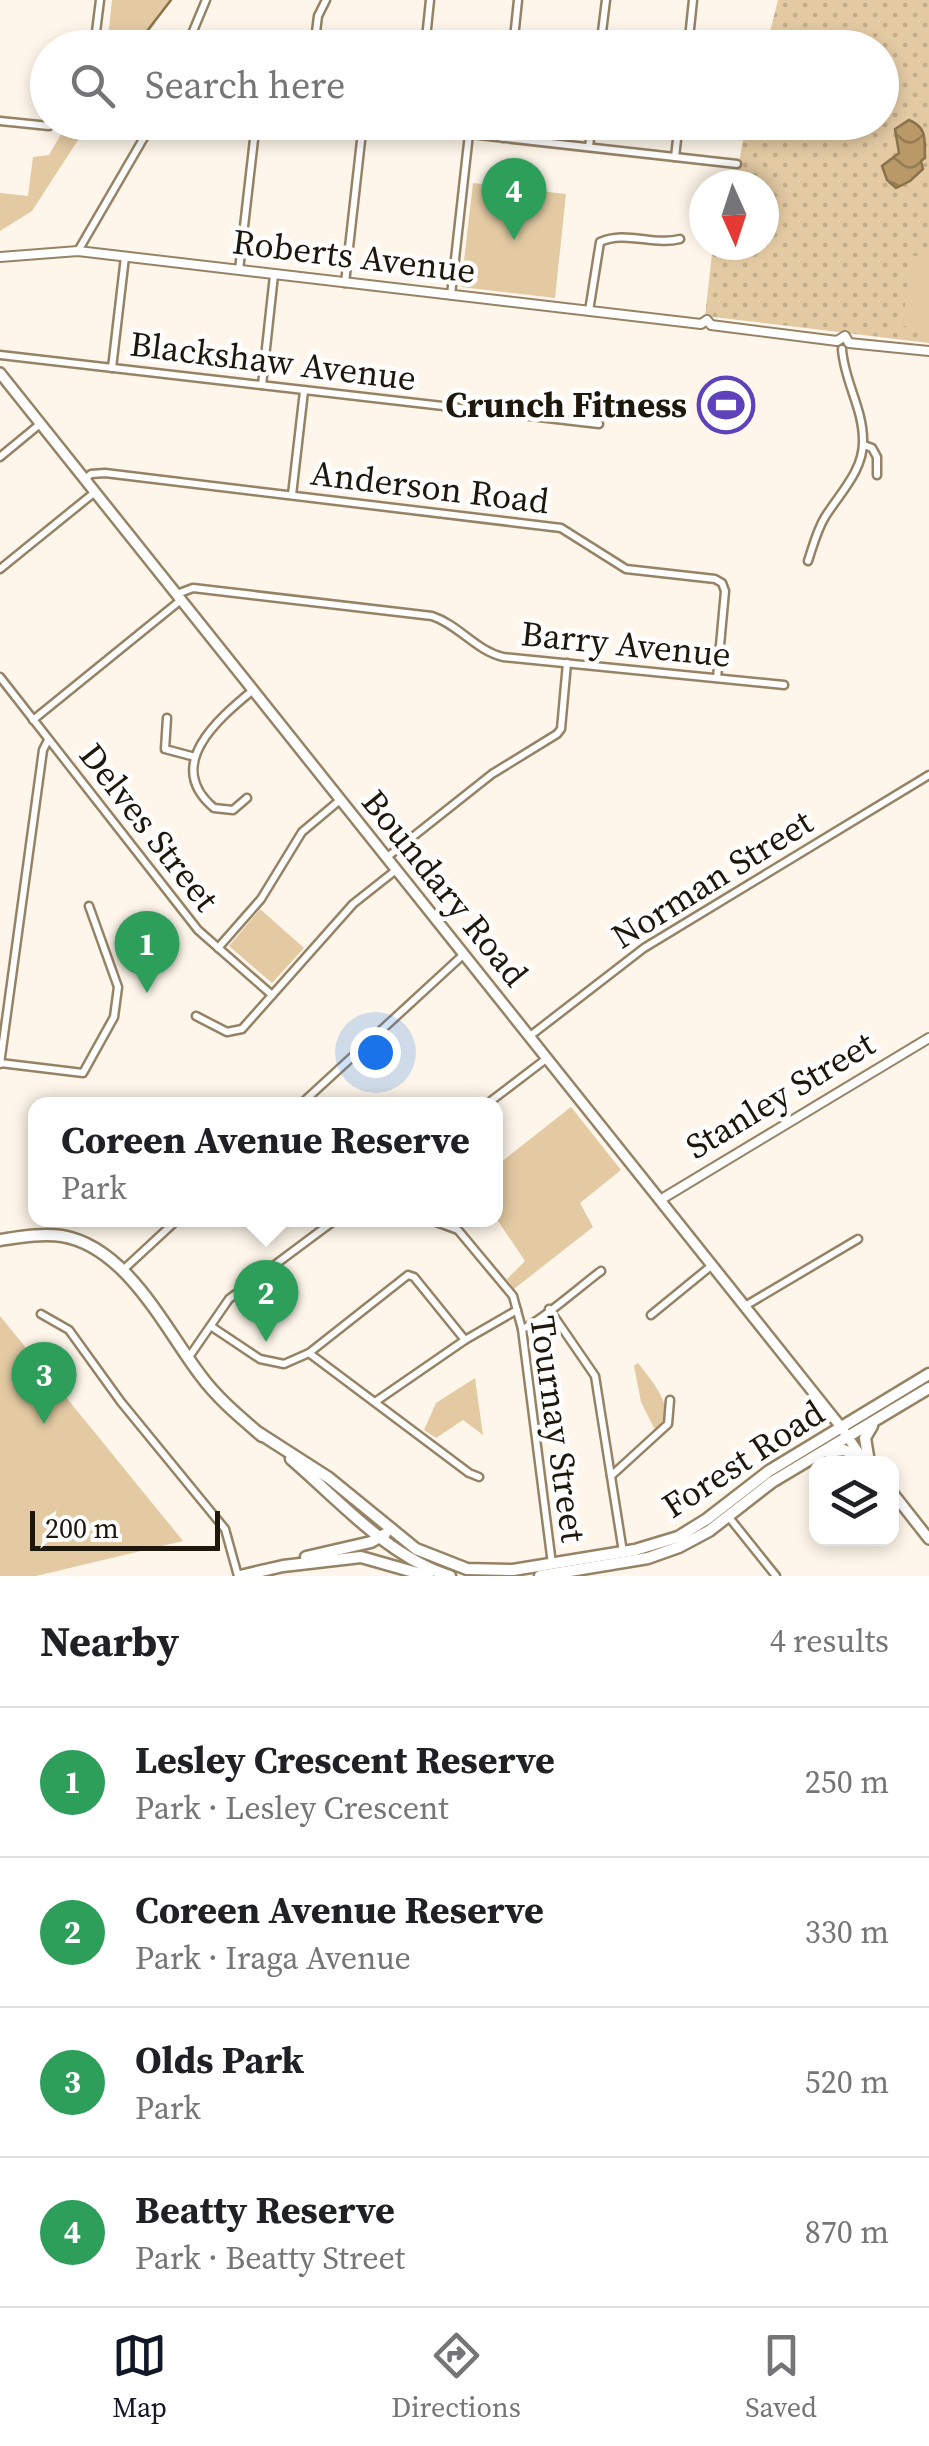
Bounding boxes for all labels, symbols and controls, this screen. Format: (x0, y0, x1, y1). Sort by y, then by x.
search box (30, 30, 899, 140)
icon: search (65, 58, 120, 113)
text: Search here (145, 59, 345, 111)
pin: 4 (482, 158, 546, 240)
north arrow (689, 170, 779, 260)
street label: Roberts Avenue (230, 217, 478, 295)
street label: Blackshaw Avenue (127, 320, 419, 402)
sports icon: Crunch Fitness (696, 375, 756, 435)
place label: Crunch Fitness (445, 381, 687, 429)
street label: Anderson Road (308, 449, 552, 525)
street label: Barry Avenue (519, 609, 733, 679)
street label: Delves Street (68, 733, 230, 921)
street label: Boundary Road (351, 780, 539, 997)
street label: Norman Street (602, 798, 822, 960)
pin: 1 (114, 910, 180, 993)
street label: Stanley Street (677, 1019, 884, 1170)
your location (350, 1027, 401, 1078)
popup (28, 1097, 503, 1227)
text: Coreen Avenue Reserve (61, 1114, 470, 1166)
text: Park (61, 1166, 127, 1210)
pin: 2 (234, 1260, 298, 1342)
street label: Tournay Street (518, 1313, 598, 1546)
pin: 3 (12, 1342, 76, 1424)
street label: Forest Road (653, 1389, 834, 1529)
map controls (809, 1456, 899, 1546)
button: layers (809, 1456, 899, 1546)
scale bar (30, 1506, 220, 1550)
text: 200 m (45, 1509, 119, 1547)
text: Nearby (40, 1612, 179, 1670)
text: 4 results (770, 1619, 889, 1663)
text: Lesley Crescent Reserve (135, 1734, 555, 1786)
text: 1 (64, 1760, 81, 1804)
text: 250 m (805, 1760, 889, 1804)
text: Park · Lesley Crescent (135, 1786, 449, 1830)
text: Coreen Avenue Reserve (135, 1884, 544, 1936)
text: 2 (64, 1910, 81, 1954)
text: 330 m (805, 1910, 889, 1954)
text: Park · Iraga Avenue (135, 1936, 411, 1980)
text: Olds Park (135, 2034, 304, 2086)
text: 3 (64, 2060, 81, 2104)
text: 520 m (805, 2060, 889, 2104)
text: Park (135, 2086, 201, 2130)
text: Beatty Reserve (135, 2184, 395, 2236)
text: 4 (64, 2210, 81, 2254)
text: 870 m (805, 2210, 889, 2254)
text: Park · Beatty Street (135, 2236, 405, 2280)
tab: Map (112, 2328, 167, 2426)
tab: Directions (391, 2328, 521, 2426)
tab: Saved (745, 2328, 817, 2426)

